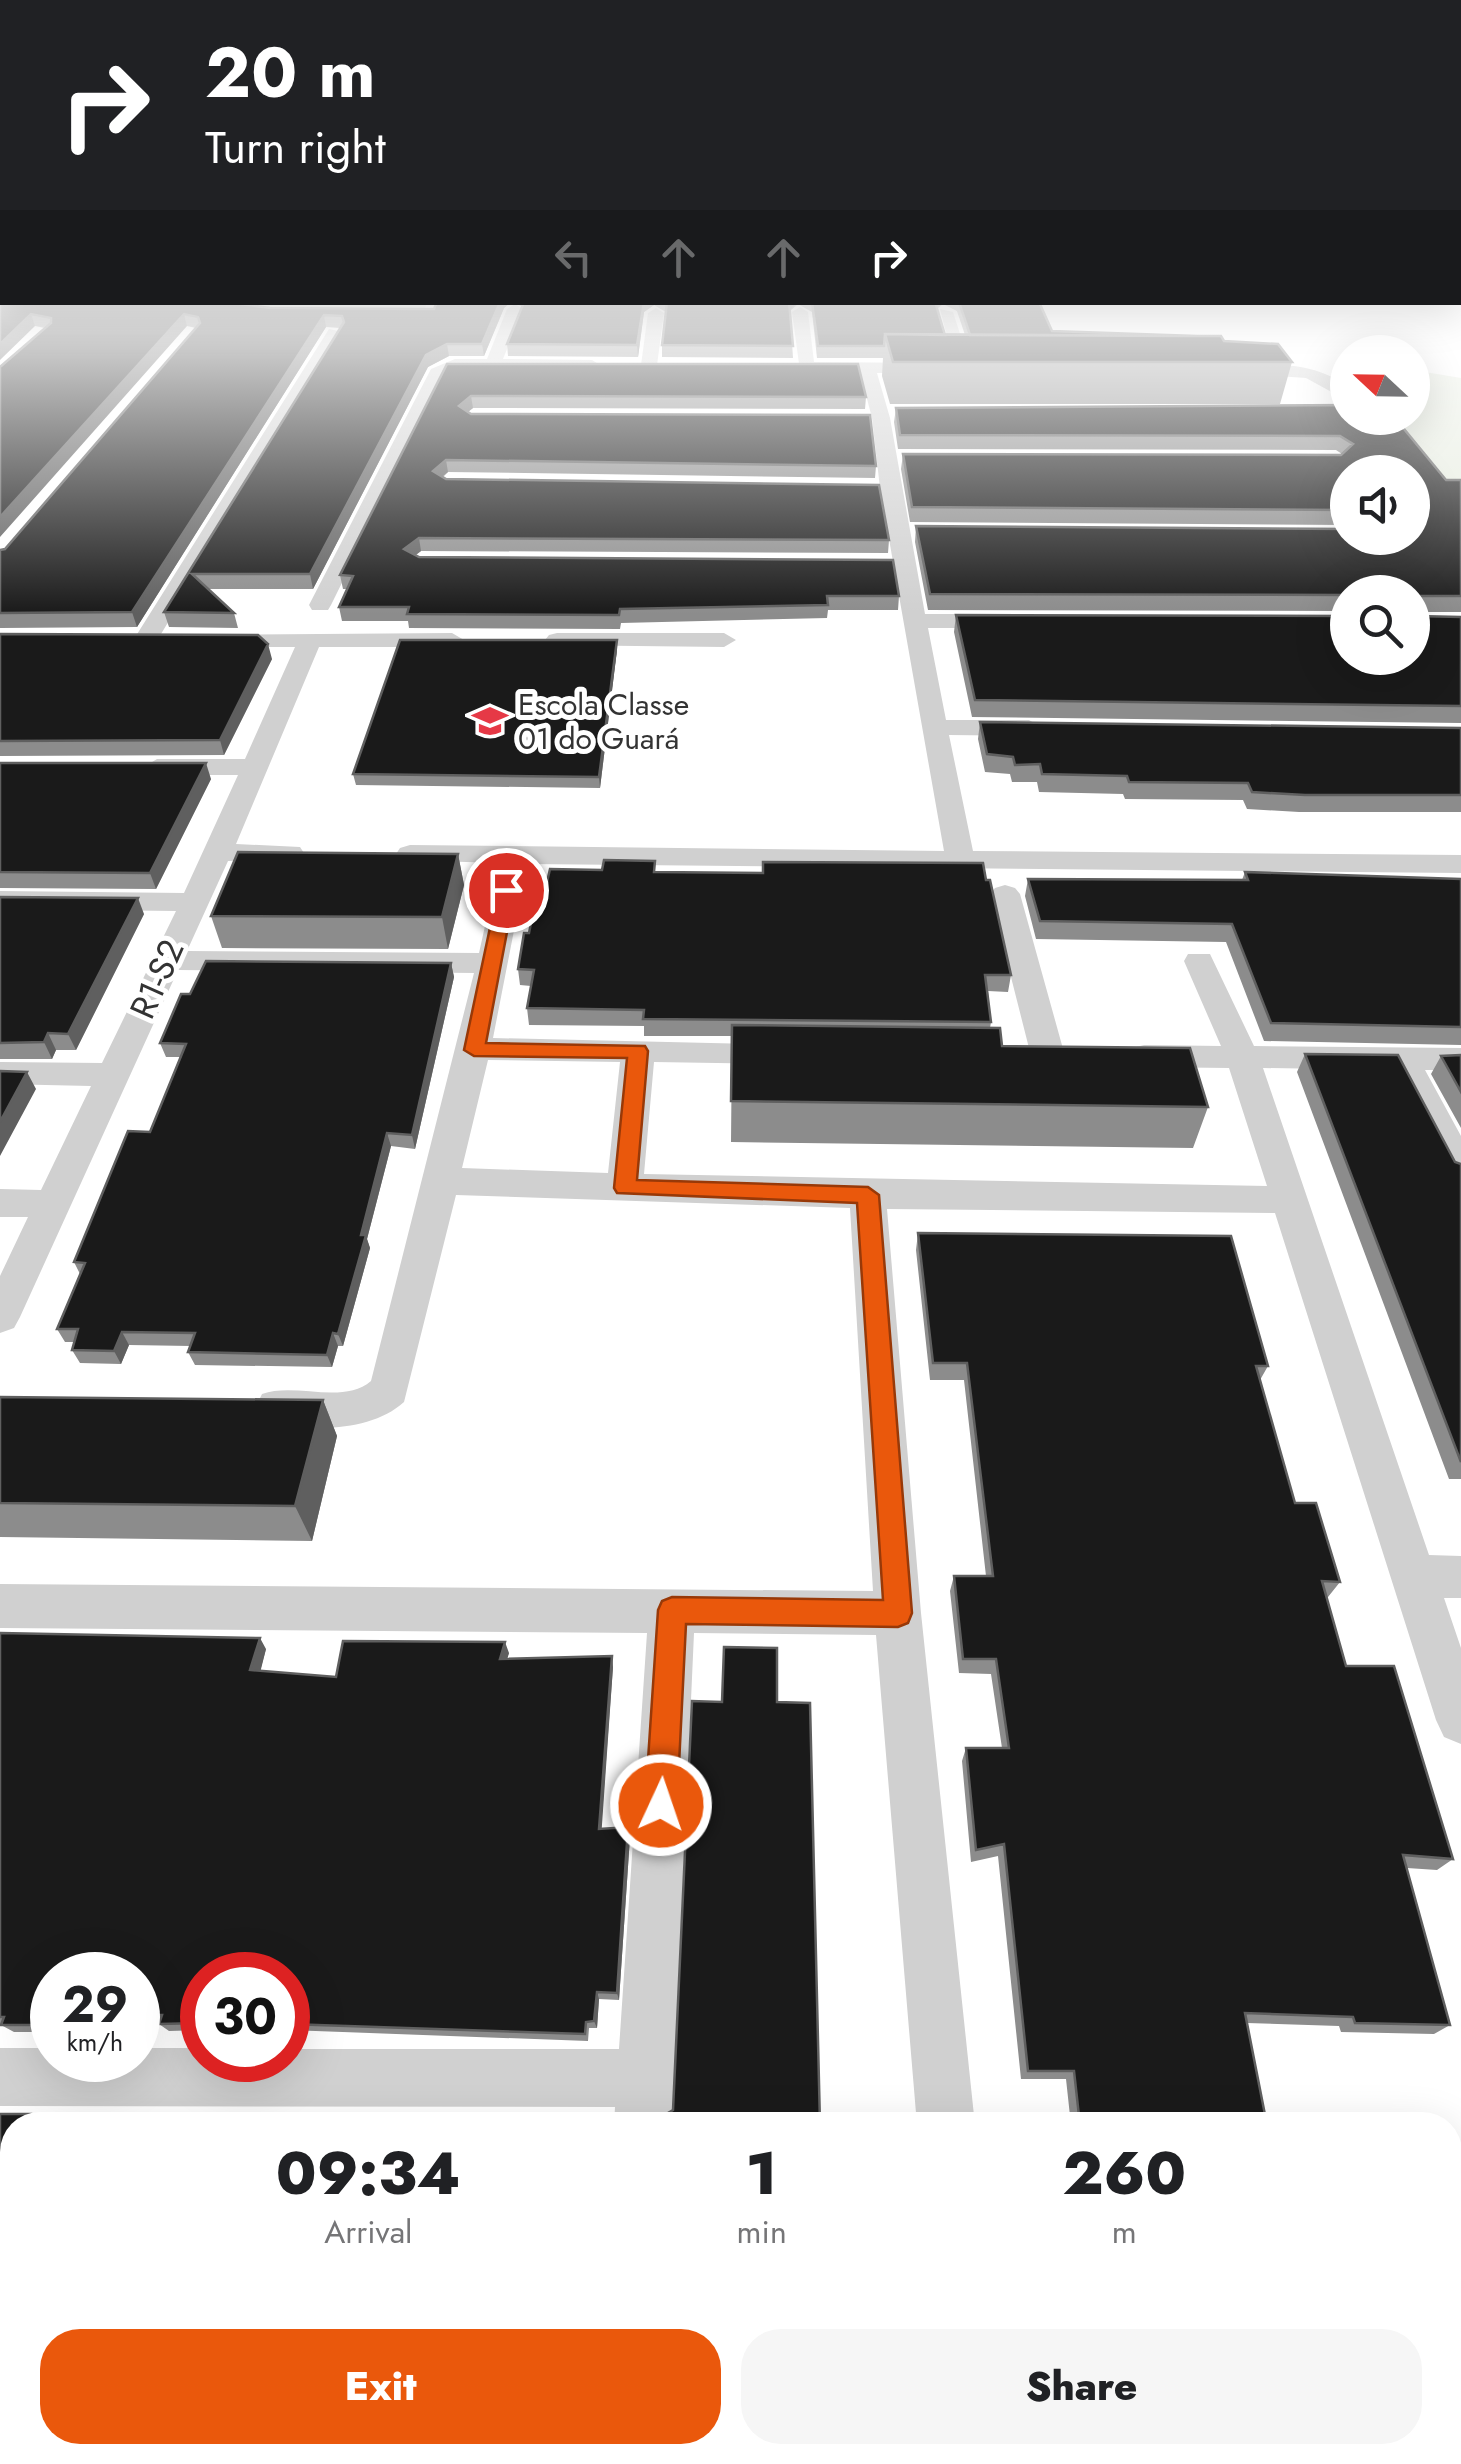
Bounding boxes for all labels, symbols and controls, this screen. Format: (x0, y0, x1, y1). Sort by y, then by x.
text: 20 m (205, 22, 376, 123)
icon: right (40, 40, 170, 170)
text: Turn right (205, 115, 386, 180)
icon: left (546, 230, 601, 285)
icon: ahead (651, 230, 706, 285)
icon: ahead (756, 230, 811, 285)
icon: right (861, 230, 916, 285)
north arrow (1330, 335, 1430, 435)
map controls (1330, 335, 1430, 675)
button: sound (1330, 455, 1430, 555)
button: search (1330, 575, 1430, 675)
place label: Escola Classe 01 do Guará (518, 683, 689, 760)
school or university icon: Escola Classe 01 do Guará (471, 702, 509, 740)
pin (464, 848, 549, 933)
icon: arrive (479, 863, 534, 918)
street label: R1-S2 (118, 931, 196, 1027)
position arrow (609, 1753, 713, 1857)
speed limit sign: 30 (180, 1952, 310, 2082)
text: 29 (62, 1968, 128, 2041)
text: km/h (67, 2024, 123, 2060)
text: 09:34 (276, 2130, 461, 2217)
text: 1 (746, 2130, 777, 2217)
text: 260 (1063, 2130, 1186, 2217)
text: Arrival (324, 2209, 412, 2255)
text: min (737, 2209, 787, 2255)
text: m (1112, 2209, 1137, 2255)
button: Exit (40, 2329, 721, 2444)
button: Share (741, 2329, 1422, 2444)

